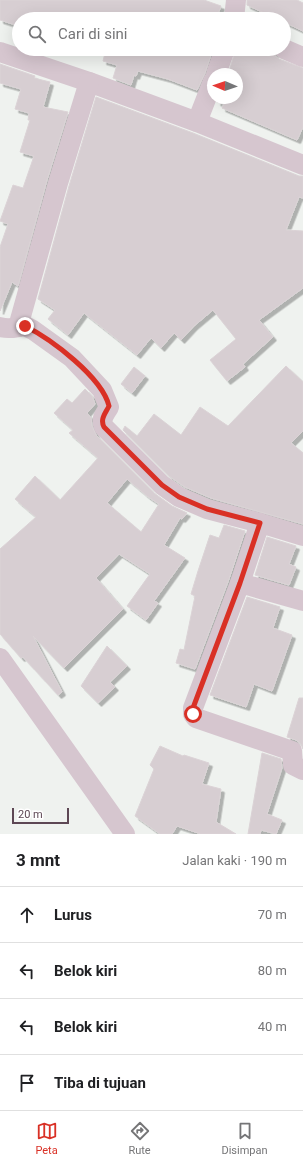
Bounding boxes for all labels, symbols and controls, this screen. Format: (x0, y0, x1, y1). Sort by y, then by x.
search box (12, 12, 291, 56)
icon: search (26, 23, 48, 45)
text: Cari di sini (58, 25, 128, 43)
north arrow (207, 68, 243, 104)
route end (16, 317, 34, 335)
route start (184, 705, 202, 723)
scale bar (12, 806, 69, 825)
text: 20 m (18, 808, 43, 821)
text: 3 mnt (16, 850, 60, 870)
text: Jalan kaki · 190 m (182, 853, 287, 868)
icon: ahead (16, 904, 38, 926)
text: Lurus (54, 906, 92, 924)
text: 70 m (258, 907, 287, 922)
icon: left (16, 960, 38, 982)
text: Belok kiri (54, 962, 117, 980)
text: 80 m (258, 963, 287, 978)
icon: left (16, 1016, 38, 1038)
text: Belok kiri (54, 1018, 117, 1036)
text: 40 m (258, 1019, 287, 1034)
icon: arrive (16, 1072, 38, 1094)
text: Tiba di tujuan (54, 1074, 146, 1092)
tab: Peta (35, 1120, 58, 1157)
tab: Rute (128, 1120, 151, 1157)
tab: Disimpan (221, 1120, 268, 1157)

